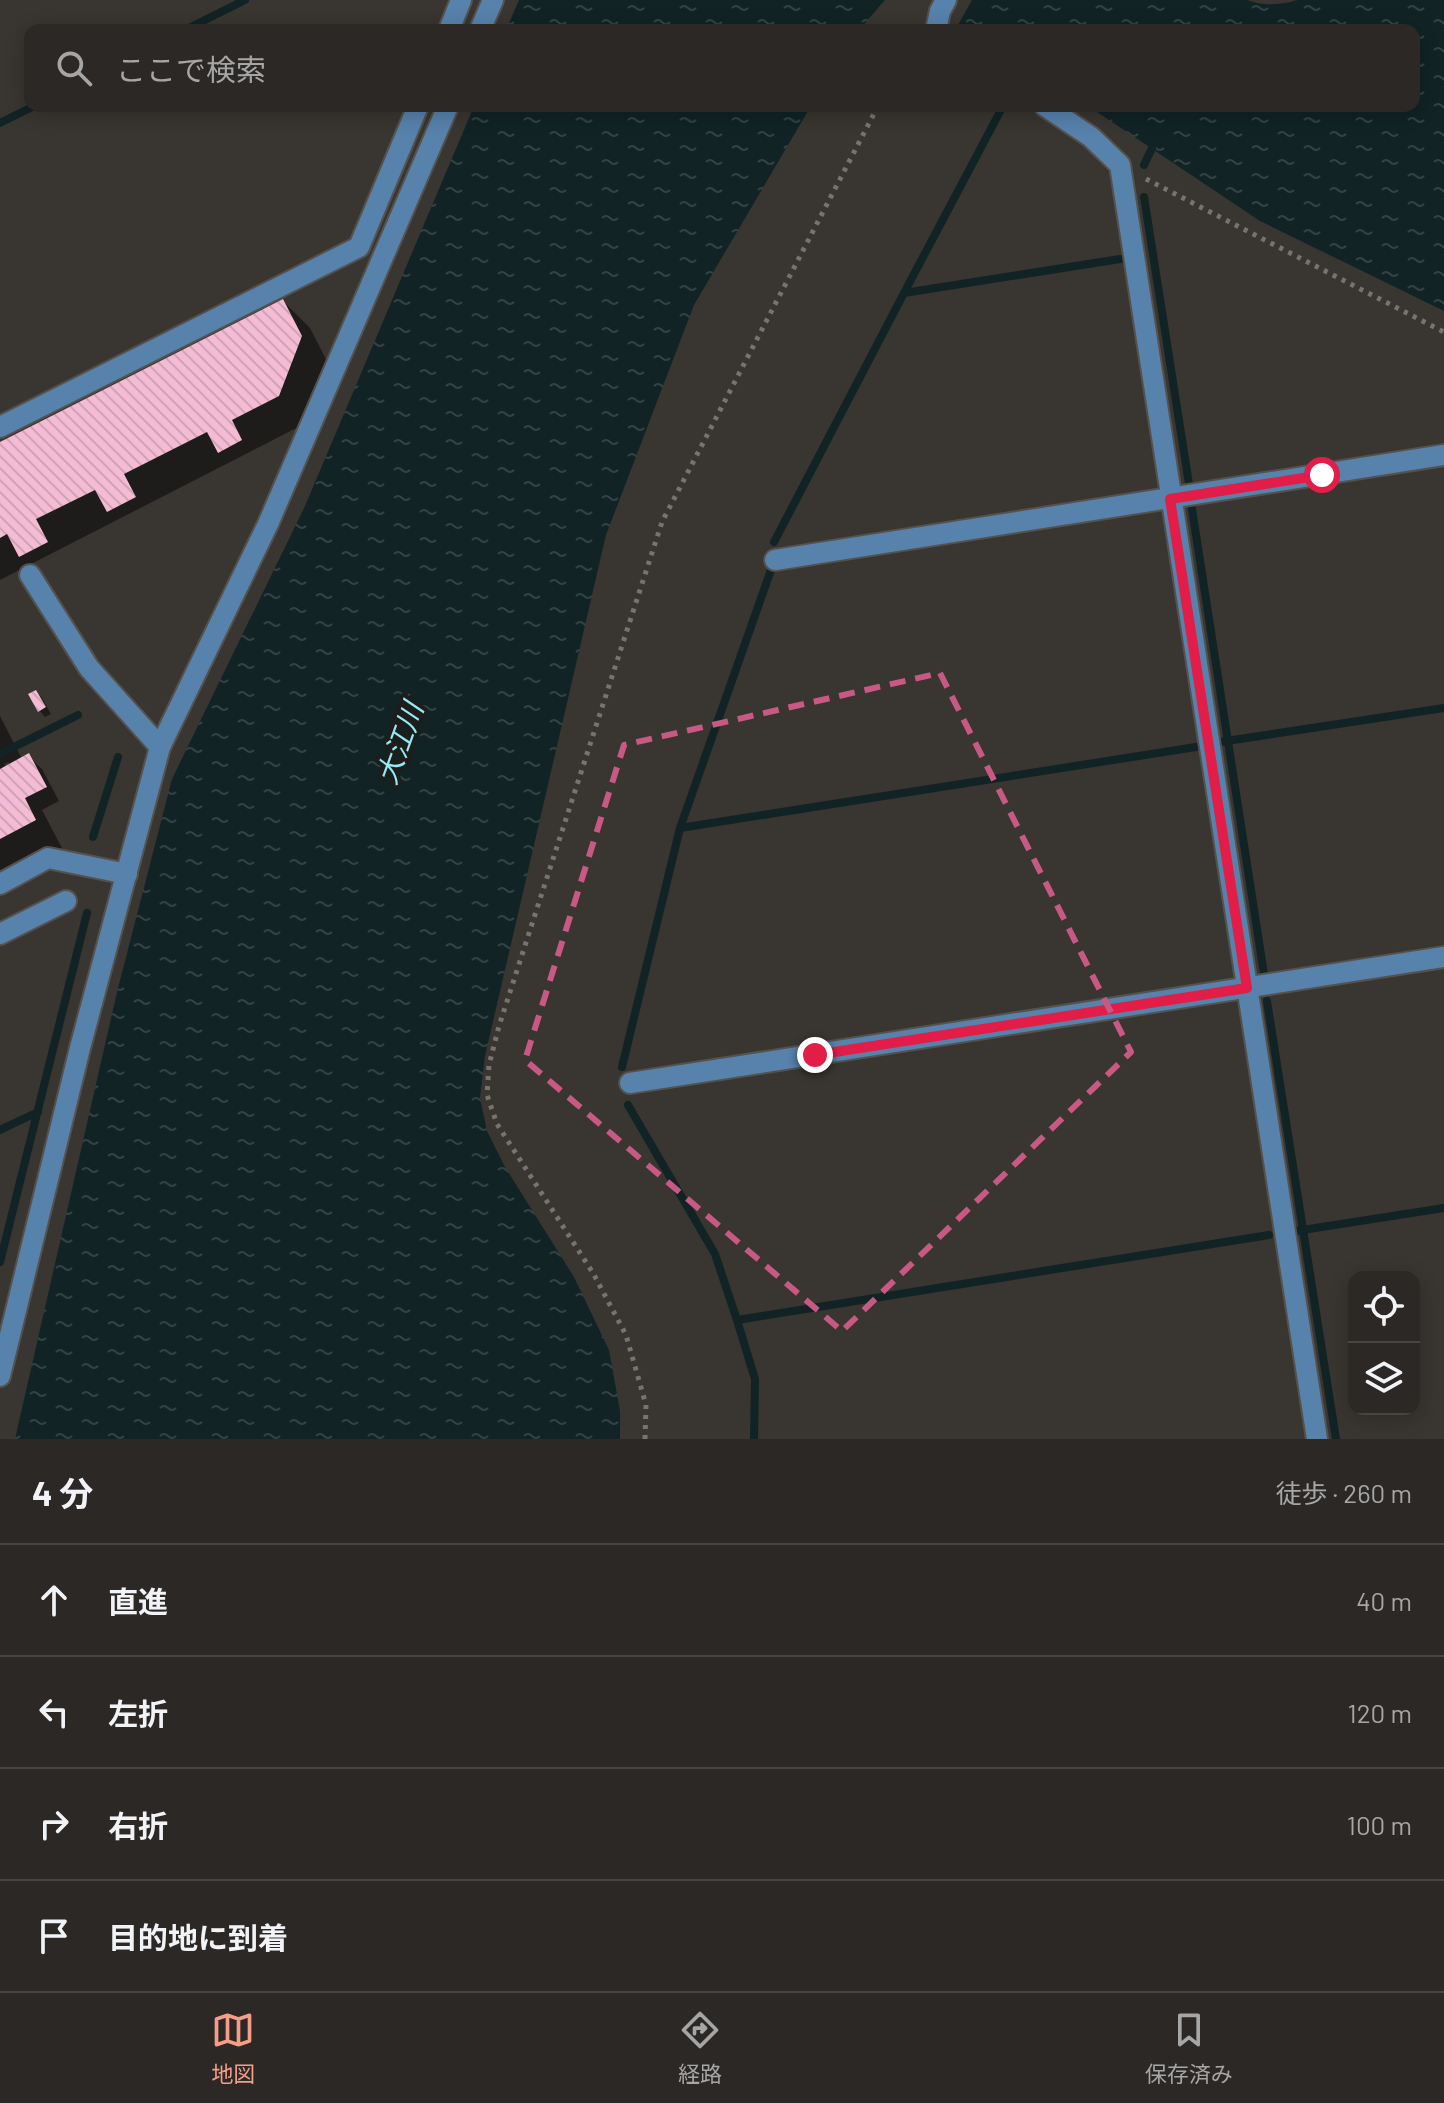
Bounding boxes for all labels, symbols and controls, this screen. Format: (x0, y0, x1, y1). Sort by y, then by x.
search box (24, 24, 1420, 112)
icon: search (52, 46, 96, 90)
text: ここで検索 (116, 51, 266, 87)
route start (1304, 457, 1340, 493)
water label: 大江川 (369, 695, 430, 788)
route end (797, 1037, 833, 1073)
map controls (1348, 1271, 1420, 1415)
button: locate (1348, 1271, 1420, 1343)
button: layers (1348, 1343, 1420, 1415)
text: 4 分 (32, 1472, 93, 1513)
text: 徒歩 · 260 m (1275, 1477, 1412, 1508)
icon: ahead (32, 1578, 76, 1622)
text: 直進 (108, 1583, 168, 1619)
text: 40 m (1356, 1585, 1412, 1616)
icon: left (32, 1690, 76, 1734)
text: 左折 (108, 1695, 168, 1731)
text: 120 m (1348, 1697, 1412, 1728)
icon: right (32, 1802, 76, 1846)
text: 右折 (108, 1807, 168, 1843)
text: 100 m (1347, 1809, 1412, 1840)
icon: arrive (32, 1914, 76, 1958)
text: 目的地に到着 (108, 1919, 288, 1955)
tab: 地図 (211, 2008, 255, 2088)
tab: 経路 (678, 2008, 722, 2088)
tab: 保存済み (1145, 2008, 1233, 2088)

